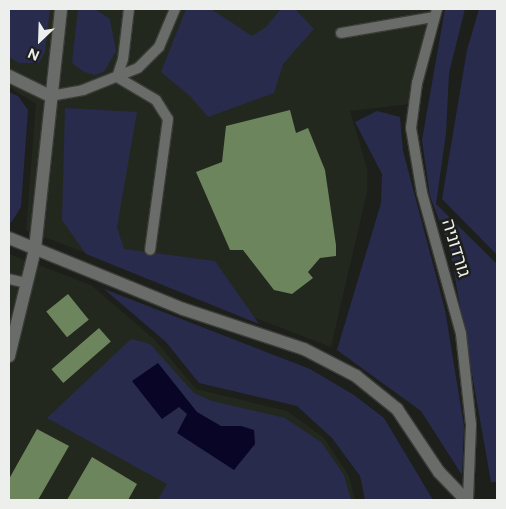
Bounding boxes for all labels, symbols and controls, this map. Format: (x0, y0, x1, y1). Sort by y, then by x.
north arrow (15, 15, 65, 65)
text: N (25, 44, 42, 64)
street label: גורדוניה (437, 216, 475, 280)

